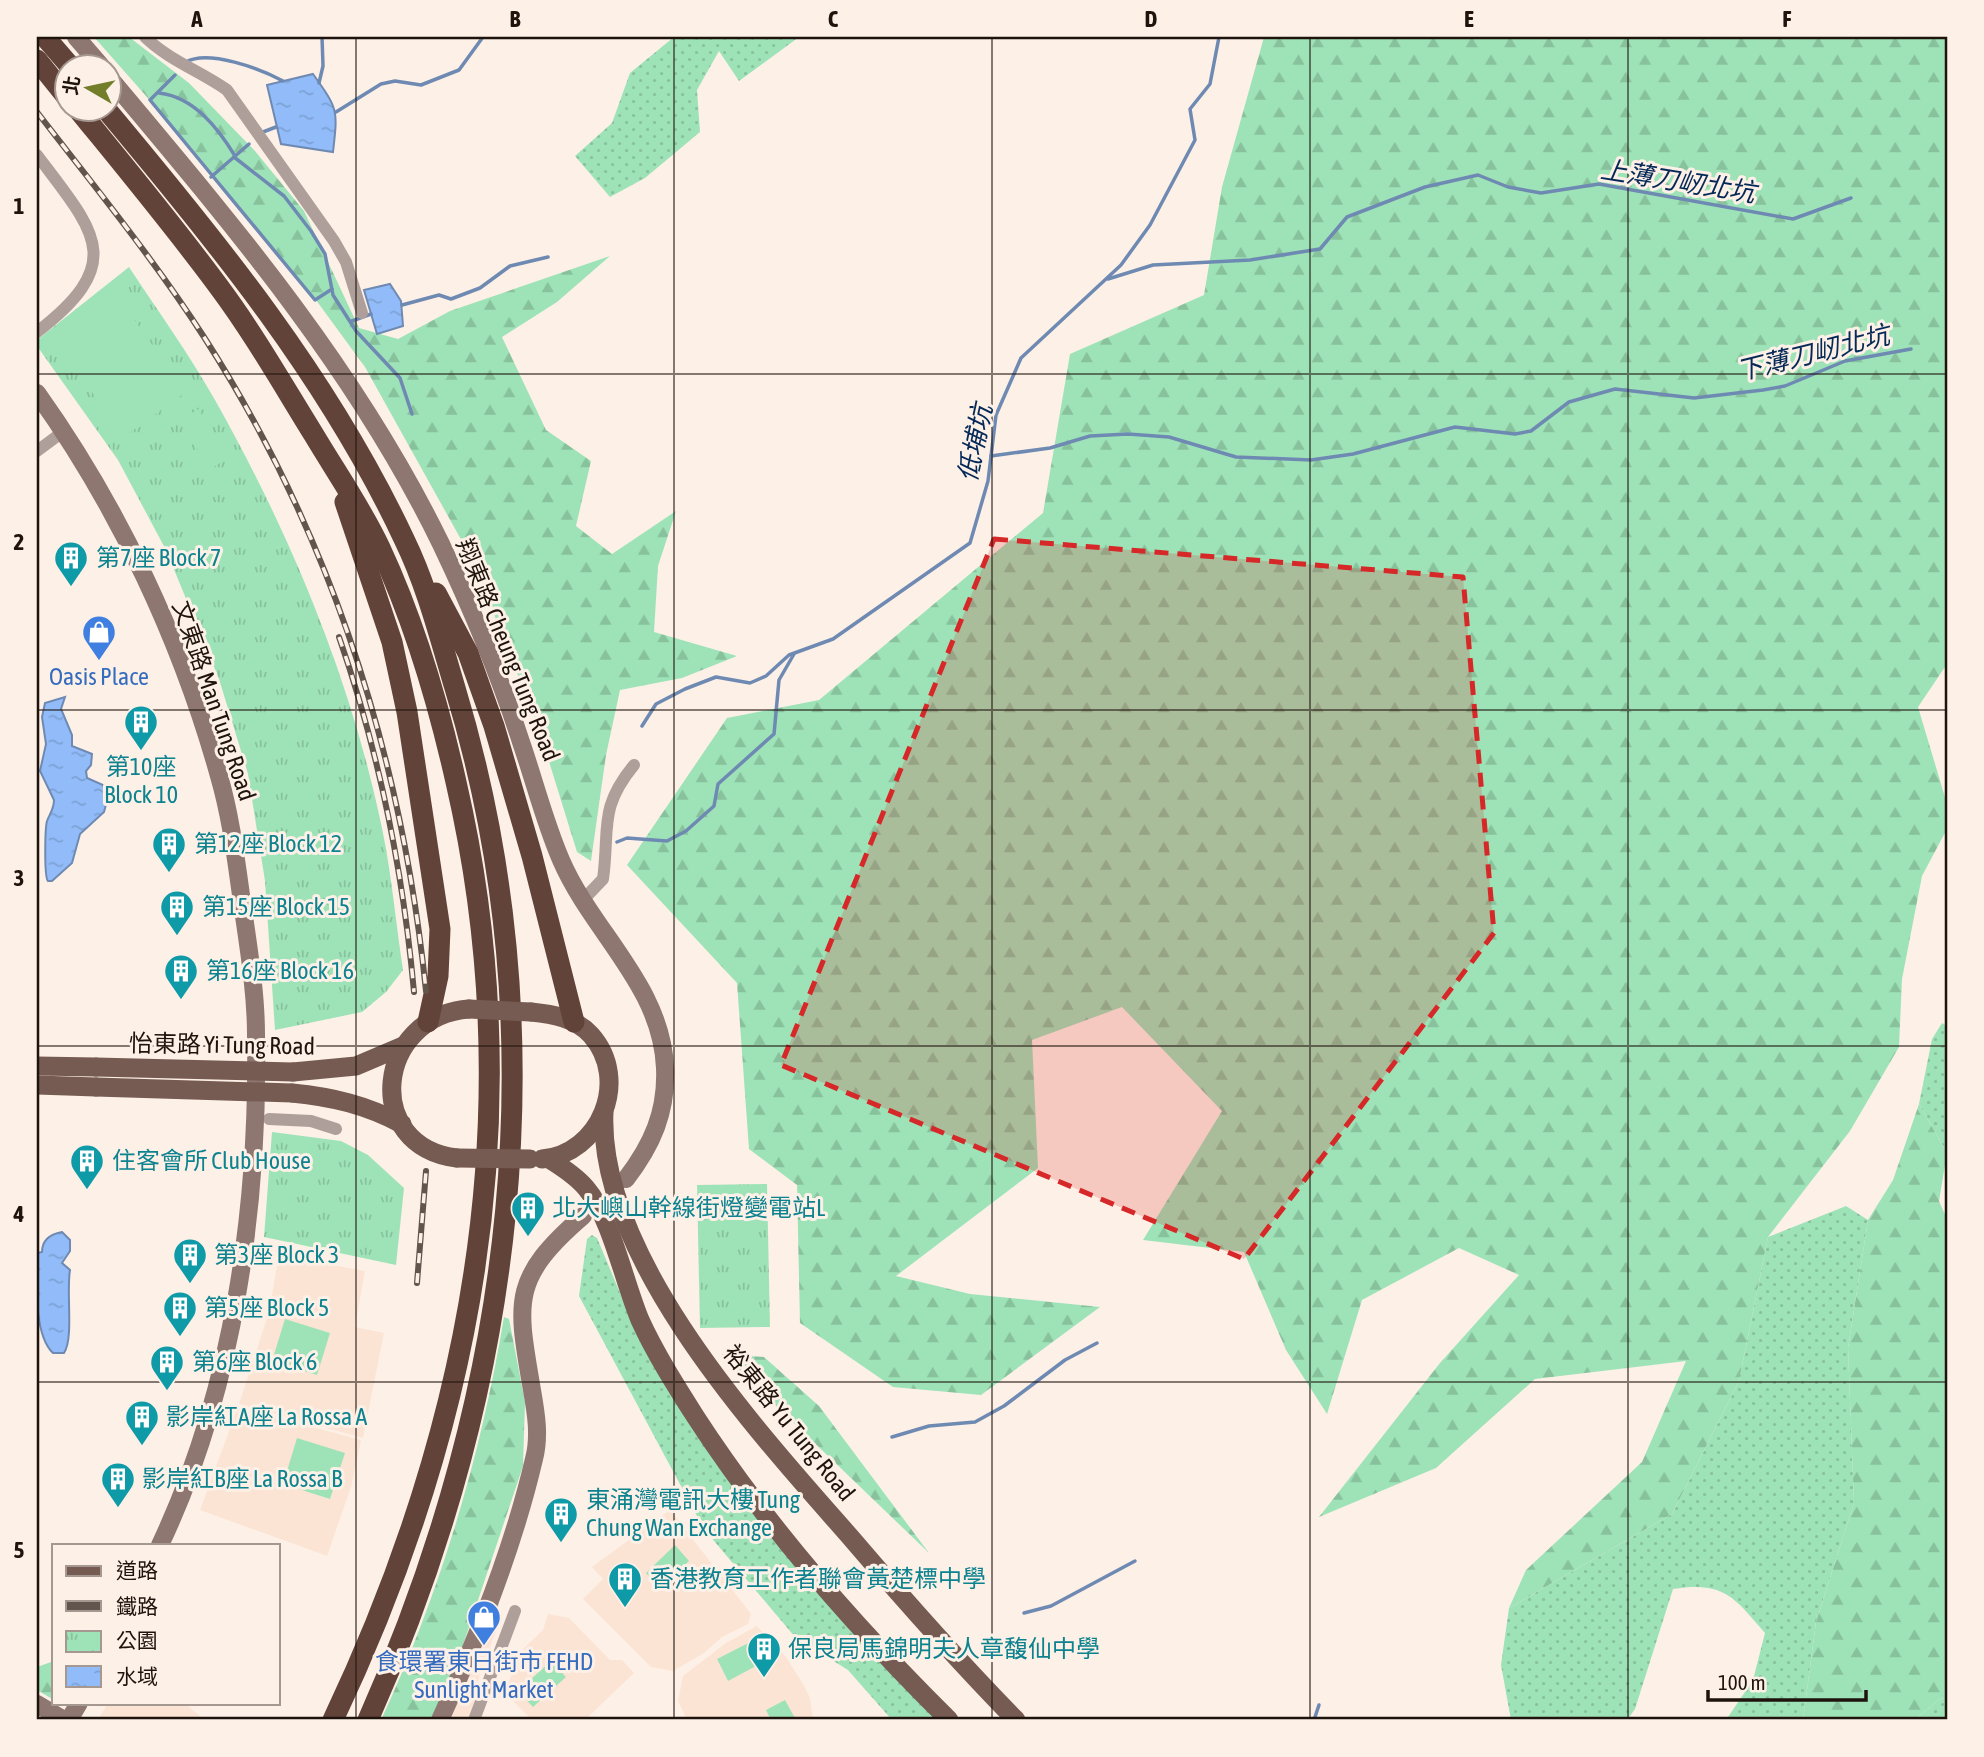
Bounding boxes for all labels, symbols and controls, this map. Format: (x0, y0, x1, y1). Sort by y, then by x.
text: A (190, 6, 203, 32)
text: B (510, 6, 521, 32)
text: C (828, 6, 839, 32)
text: D (1145, 6, 1158, 32)
text: E (1464, 6, 1474, 32)
text: F (1782, 6, 1792, 32)
north arrow (52, 52, 122, 122)
text: 北 (59, 74, 84, 96)
water label: 上薄刀屻北坑 (1599, 154, 1761, 209)
text: 1 (14, 193, 25, 219)
water label: 下薄刀屻北坑 (1734, 319, 1896, 386)
water label: 低埔坑 (952, 398, 999, 484)
text: 2 (14, 529, 24, 555)
street label: 翔東路 Cheung Tung Road (451, 535, 565, 765)
building icon: 第7座 Block 7 (52, 539, 90, 588)
place label: 第7座 Block 7 (96, 544, 221, 571)
street label: 文東路 Man Tung Road (168, 597, 261, 804)
shop icon: Oasis Place (80, 613, 118, 662)
place label: Oasis Place (49, 663, 149, 690)
building icon: 第10座 Block 10 (122, 703, 160, 752)
place label: 第10座 Block 10 (104, 753, 178, 808)
building icon: 第12座 Block 12 (150, 825, 188, 874)
place label: 第12座 Block 12 (194, 830, 342, 857)
text: 3 (14, 865, 24, 891)
building icon: 第15座 Block 15 (158, 888, 196, 937)
place label: 第15座 Block 15 (202, 893, 350, 920)
building icon: 第16座 Block 16 (162, 952, 200, 1001)
place label: 第16座 Block 16 (206, 957, 354, 984)
street label: 怡東路 Yi Tung Road (129, 1029, 315, 1060)
building icon: 住客會所 Club House (68, 1142, 106, 1191)
place label: 住客會所 Club House (112, 1147, 311, 1174)
building icon: 北大嶼山幹線街燈變電站L (509, 1189, 547, 1238)
place label: 北大嶼山幹線街燈變電站L (552, 1194, 826, 1221)
text: 4 (13, 1201, 25, 1227)
building icon: 第3座 Block 3 (171, 1236, 209, 1285)
place label: 第3座 Block 3 (214, 1241, 339, 1268)
building icon: 第5座 Block 5 (161, 1289, 199, 1338)
place label: 第5座 Block 5 (204, 1294, 329, 1321)
street label: 裕東路 Yu Tung Road (718, 1339, 861, 1506)
building icon: 第6座 Block 6 (148, 1343, 186, 1392)
place label: 第6座 Block 6 (192, 1348, 317, 1375)
building icon: 影岸紅A座 La Rossa A (123, 1398, 161, 1447)
place label: 影岸紅A座 La Rossa A (166, 1403, 367, 1430)
building icon: 影岸紅B座 La Rossa B (99, 1460, 137, 1509)
place label: 影岸紅B座 La Rossa B (142, 1465, 343, 1492)
place label: 東涌灣電訊大樓 Tung Chung Wan Exchange (586, 1486, 801, 1541)
building icon: 東涌灣電訊大樓 Tung Chung Wan Exchange (542, 1495, 580, 1544)
text: 5 (14, 1537, 25, 1563)
legend (52, 1544, 280, 1704)
text: 道路 (116, 1558, 158, 1582)
building icon: 香港教育工作者聯會黃楚標中學 (606, 1560, 644, 1609)
place label: 香港教育工作者聯會黃楚標中學 (650, 1565, 986, 1592)
text: 鐵路 (116, 1594, 158, 1618)
shop icon: 食環署東日街市 FEHD Sunlight Market (465, 1598, 503, 1647)
text: 公園 (116, 1628, 158, 1652)
building icon: 保良局馬錦明夫人章馥仙中學 (745, 1630, 783, 1679)
place label: 保良局馬錦明夫人章馥仙中學 (788, 1635, 1100, 1662)
place label: 食環署東日街市 FEHD Sunlight Market (375, 1648, 593, 1703)
scale bar (1708, 1659, 1865, 1703)
text: 水域 (116, 1664, 158, 1688)
text: 100 m (1718, 1670, 1766, 1694)

